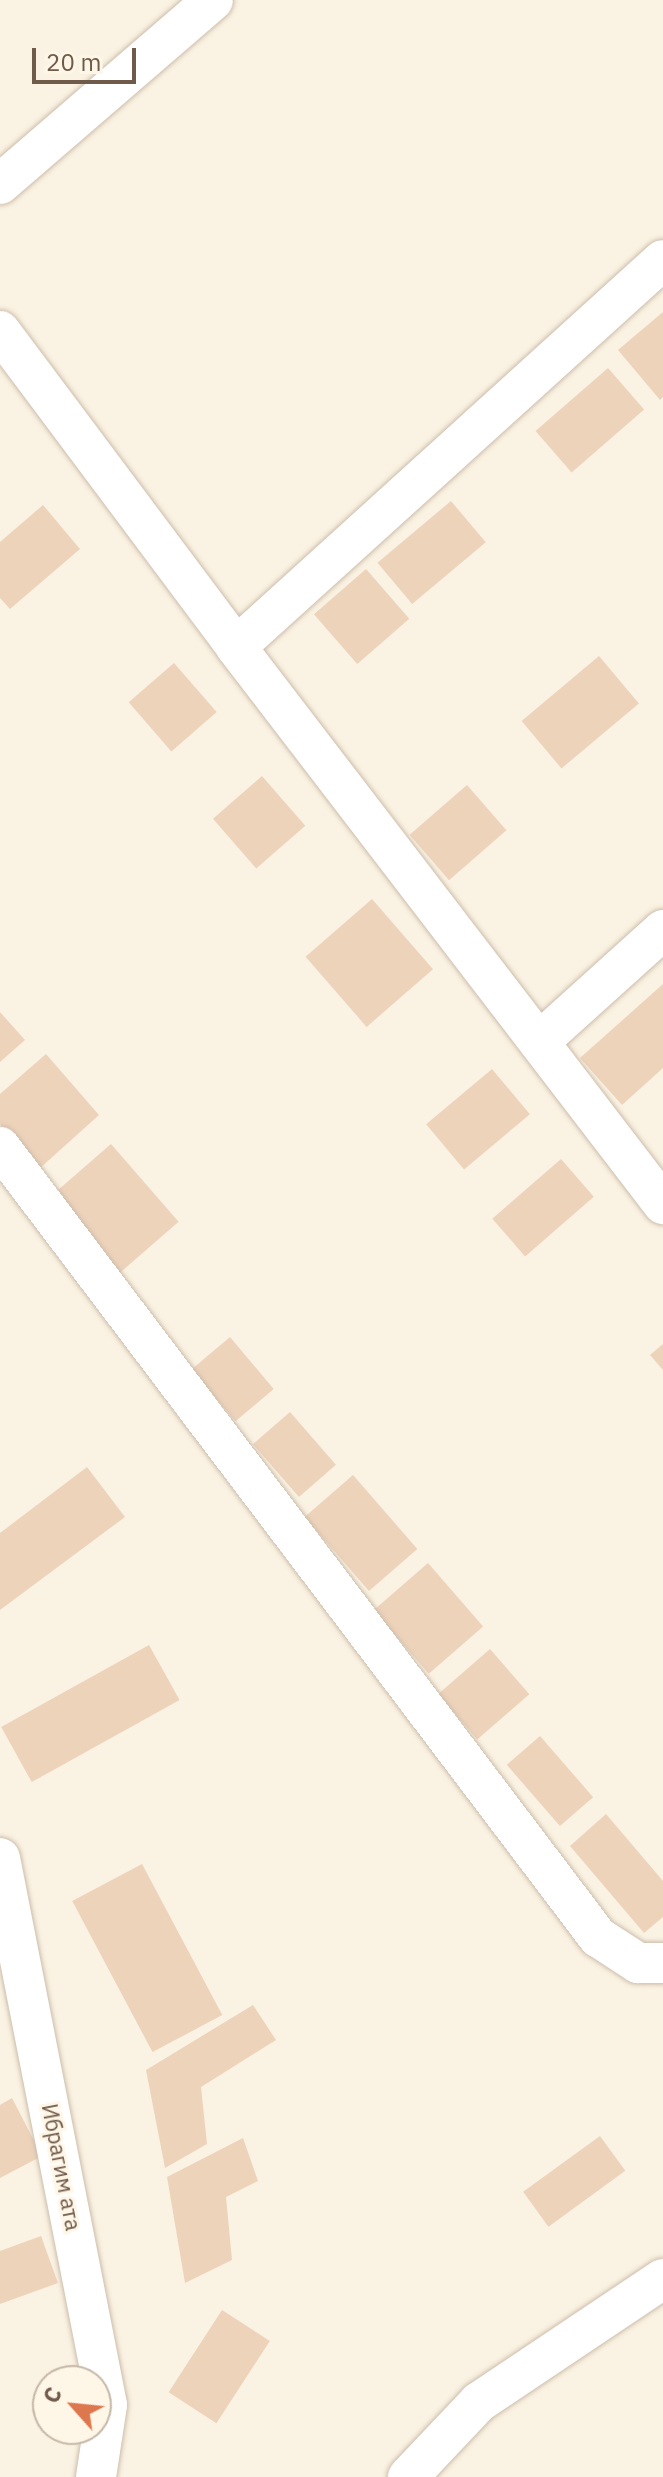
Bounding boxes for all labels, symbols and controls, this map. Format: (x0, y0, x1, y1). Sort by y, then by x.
scale bar (36, 32, 140, 82)
text: 20 m (46, 46, 101, 78)
street label: Ибрагим ата (37, 2101, 87, 2233)
north arrow (32, 2365, 112, 2445)
text: С (36, 2382, 68, 2408)

